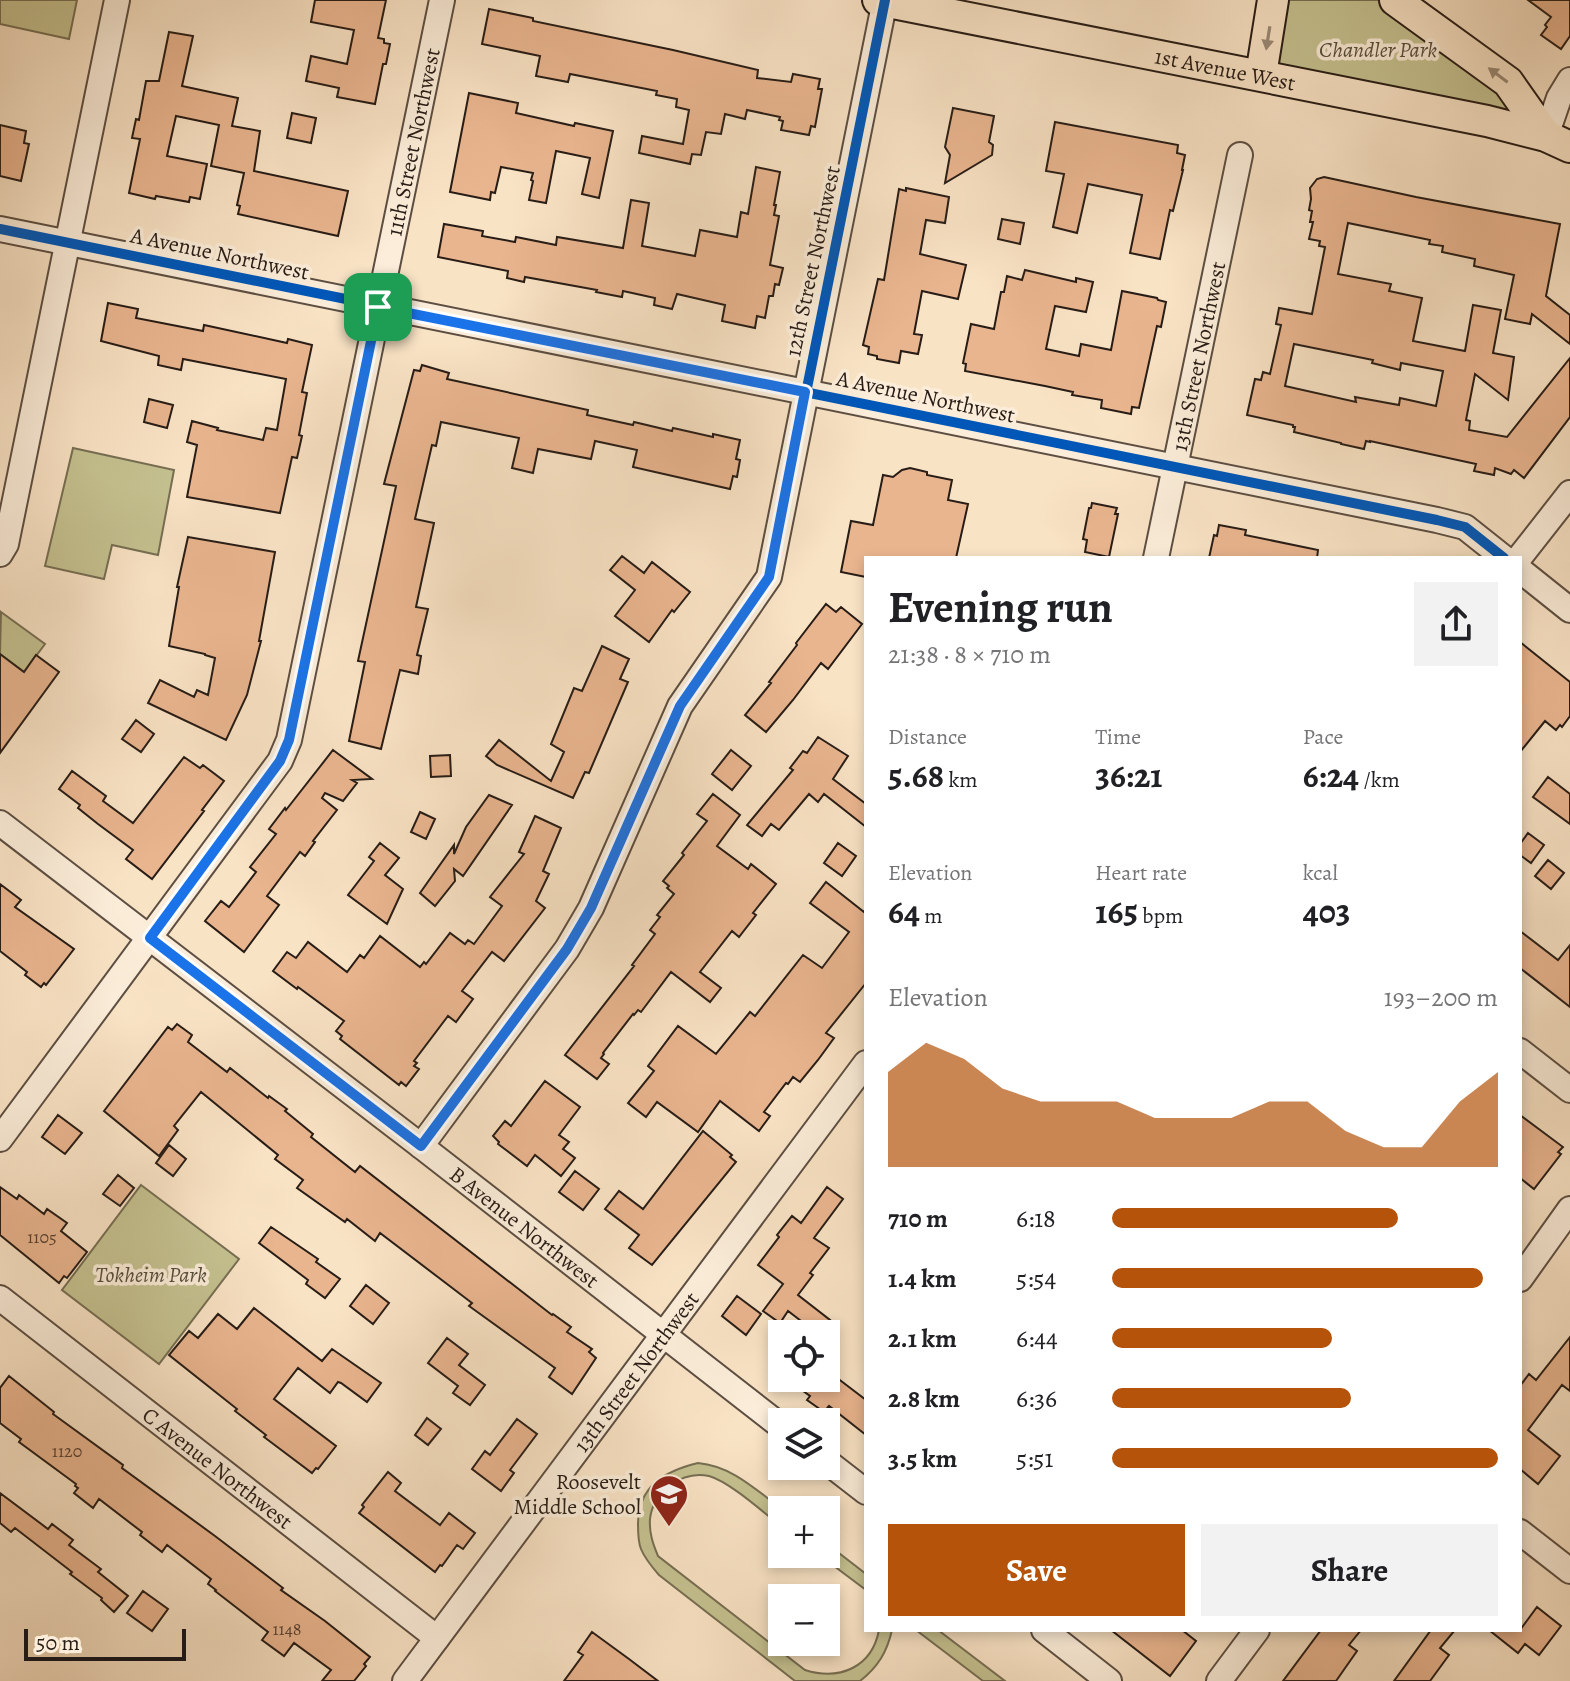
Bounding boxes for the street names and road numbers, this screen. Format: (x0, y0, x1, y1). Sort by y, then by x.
street label: 1st Avenue West (1152, 41, 1298, 99)
street label: 11th Street Northwest (380, 45, 448, 239)
street label: 12th Street Northwest (778, 163, 848, 359)
street label: A Avenue Northwest (127, 220, 312, 288)
street label: 13th Street Northwest (1165, 259, 1233, 454)
street label: A Avenue Northwest (833, 363, 1018, 431)
street label: B Avenue Northwest (443, 1160, 605, 1295)
street label: 13th Street Northwest (567, 1286, 706, 1459)
street label: C Avenue Northwest (136, 1400, 299, 1536)

